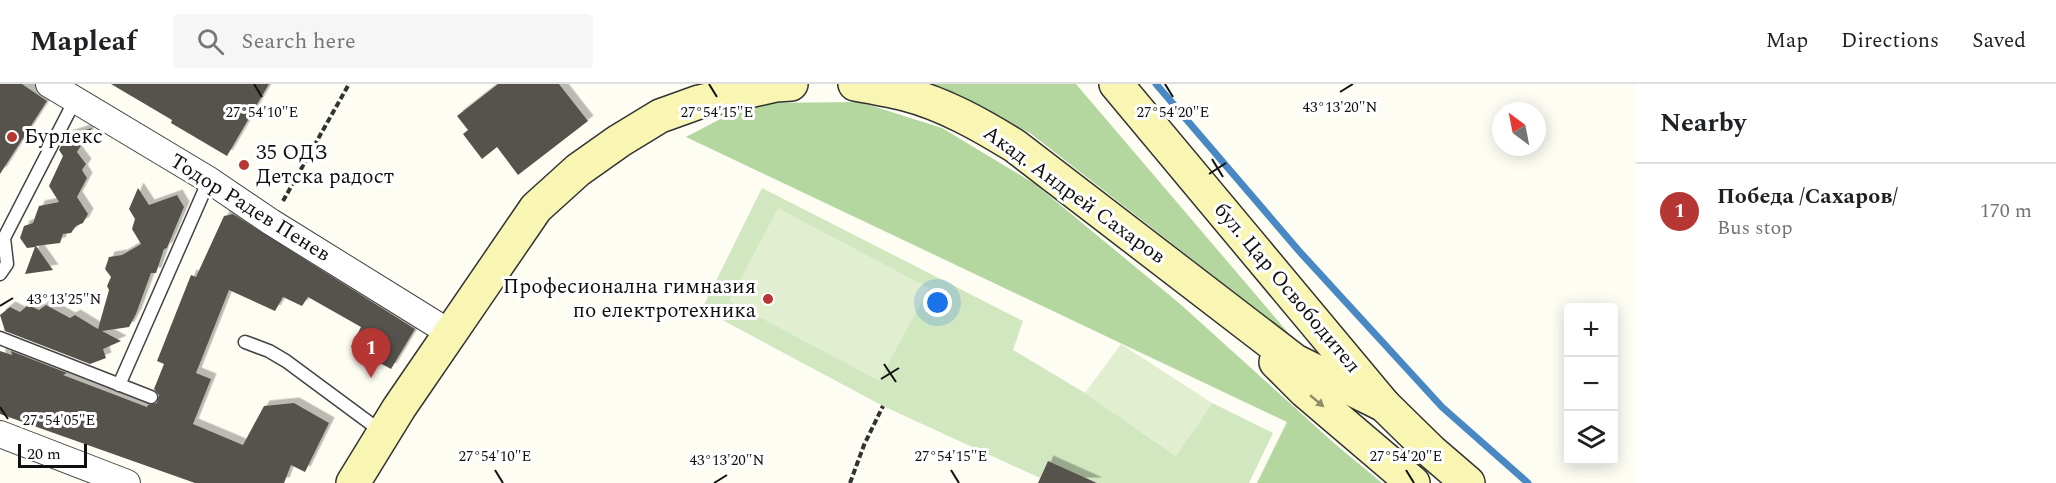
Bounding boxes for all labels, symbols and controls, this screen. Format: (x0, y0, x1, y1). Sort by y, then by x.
search box (173, 14, 593, 68)
text: Mapleaf (30, 20, 137, 63)
icon: search (194, 25, 227, 58)
text: Search here (242, 25, 356, 58)
text: Map (1766, 25, 1808, 57)
text: Directions (1841, 25, 1939, 57)
text: Saved (1972, 25, 2026, 57)
text: 43°13'20"N (1303, 96, 1378, 119)
text: 27°54'10"E (226, 101, 298, 124)
text: 27°54'15"E (681, 101, 753, 124)
text: 27°54'20"E (1137, 101, 1209, 124)
north arrow (1492, 102, 1546, 156)
text: Nearby (1660, 103, 1746, 143)
street label: Акад. Андрей Сахаров (976, 118, 1172, 272)
place label: Бурлекс (24, 121, 103, 153)
marker: Бурлекс (5, 130, 19, 144)
place label: 35 ОДЗ Детска радост (256, 137, 394, 193)
street label: Тодор Радев Пенев (163, 146, 337, 270)
marker: 35 ОДЗ Детска радост (237, 158, 251, 172)
text: Победа /Сахаров/ (1717, 180, 1898, 213)
street label: бул. Цар Освободител (1206, 196, 1368, 380)
text: 1 (1674, 196, 1685, 226)
text: 170 m (1980, 196, 2032, 226)
text: Bus stop (1717, 213, 1793, 243)
place label: Професионална гимназия по електротехника (503, 271, 757, 327)
text: 43°13'25"N (27, 288, 102, 311)
your location (923, 288, 952, 317)
marker: Професионална гимназия по електротехника (761, 292, 775, 306)
map controls (1564, 303, 1618, 465)
button: + (1564, 303, 1618, 357)
pin: 1 (352, 328, 391, 378)
button: − (1564, 357, 1618, 411)
one-way arrow (1309, 394, 1324, 407)
text: 27°54'05"E (23, 409, 95, 432)
button: layers (1564, 411, 1618, 465)
scale bar (18, 441, 87, 468)
text: 20 m (27, 442, 61, 466)
text: 27°54'10"E (459, 445, 531, 468)
text: 27°54'15"E (915, 445, 987, 468)
text: 27°54'20"E (1370, 445, 1442, 468)
text: 43°13'20"N (690, 449, 765, 472)

